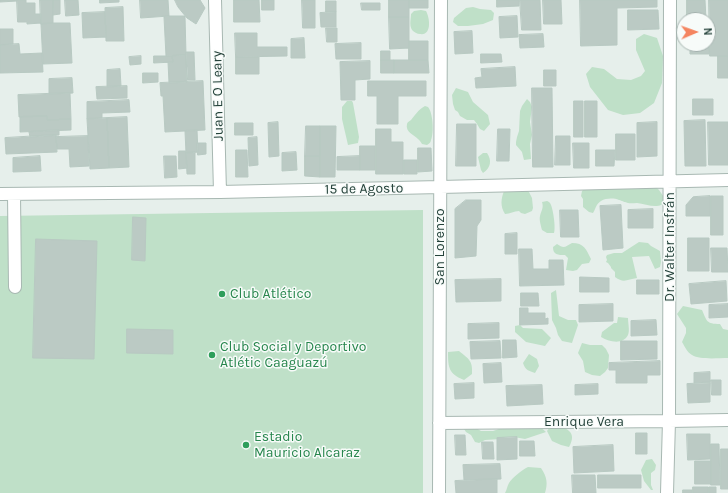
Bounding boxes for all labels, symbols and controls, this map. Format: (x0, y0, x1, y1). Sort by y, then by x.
north arrow (676, 12, 716, 52)
text: N (701, 27, 714, 36)
street label: Juan E O Leary (209, 51, 227, 141)
street label: 15 de Agosto (325, 180, 403, 198)
street label: Dr. Walter Insfrán (662, 192, 678, 302)
street label: San Lorenzo (432, 208, 448, 286)
place label: Club Atlético (230, 286, 311, 302)
marker: Club Atlético (217, 289, 227, 299)
place label: Club Social y Deportivo Atlétic Caaguazú (220, 339, 366, 372)
marker: Club Social y Deportivo Atlétic Caaguazú (207, 350, 217, 360)
street label: Enrique Vera (544, 414, 624, 430)
place label: Estadio Mauricio Alcaraz (254, 429, 360, 462)
marker: Estadio Mauricio Alcaraz (241, 440, 251, 450)

